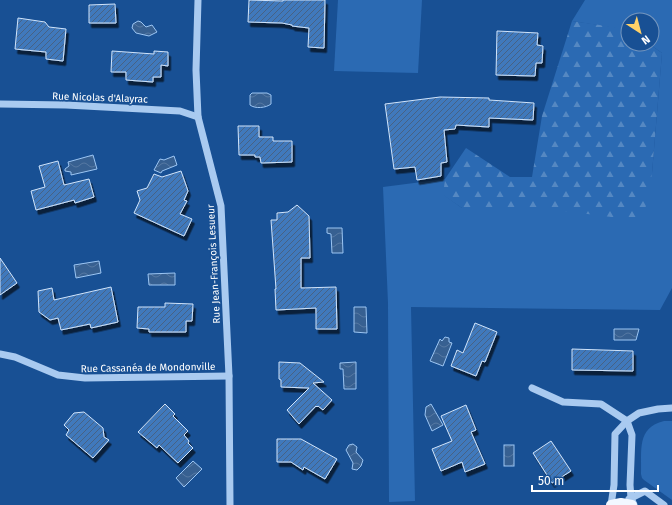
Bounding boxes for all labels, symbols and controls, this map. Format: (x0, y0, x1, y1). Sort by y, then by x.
north arrow (620, 12, 660, 52)
text: N (639, 32, 652, 47)
street label: Rue Nicolas d'Alayrac (52, 90, 148, 106)
street label: Rue Jean-François Lesueur (205, 204, 223, 324)
street label: Rue Cassanéa de Mondonville (80, 361, 216, 375)
scale bar (532, 467, 658, 493)
text: 50 m (538, 474, 564, 488)

